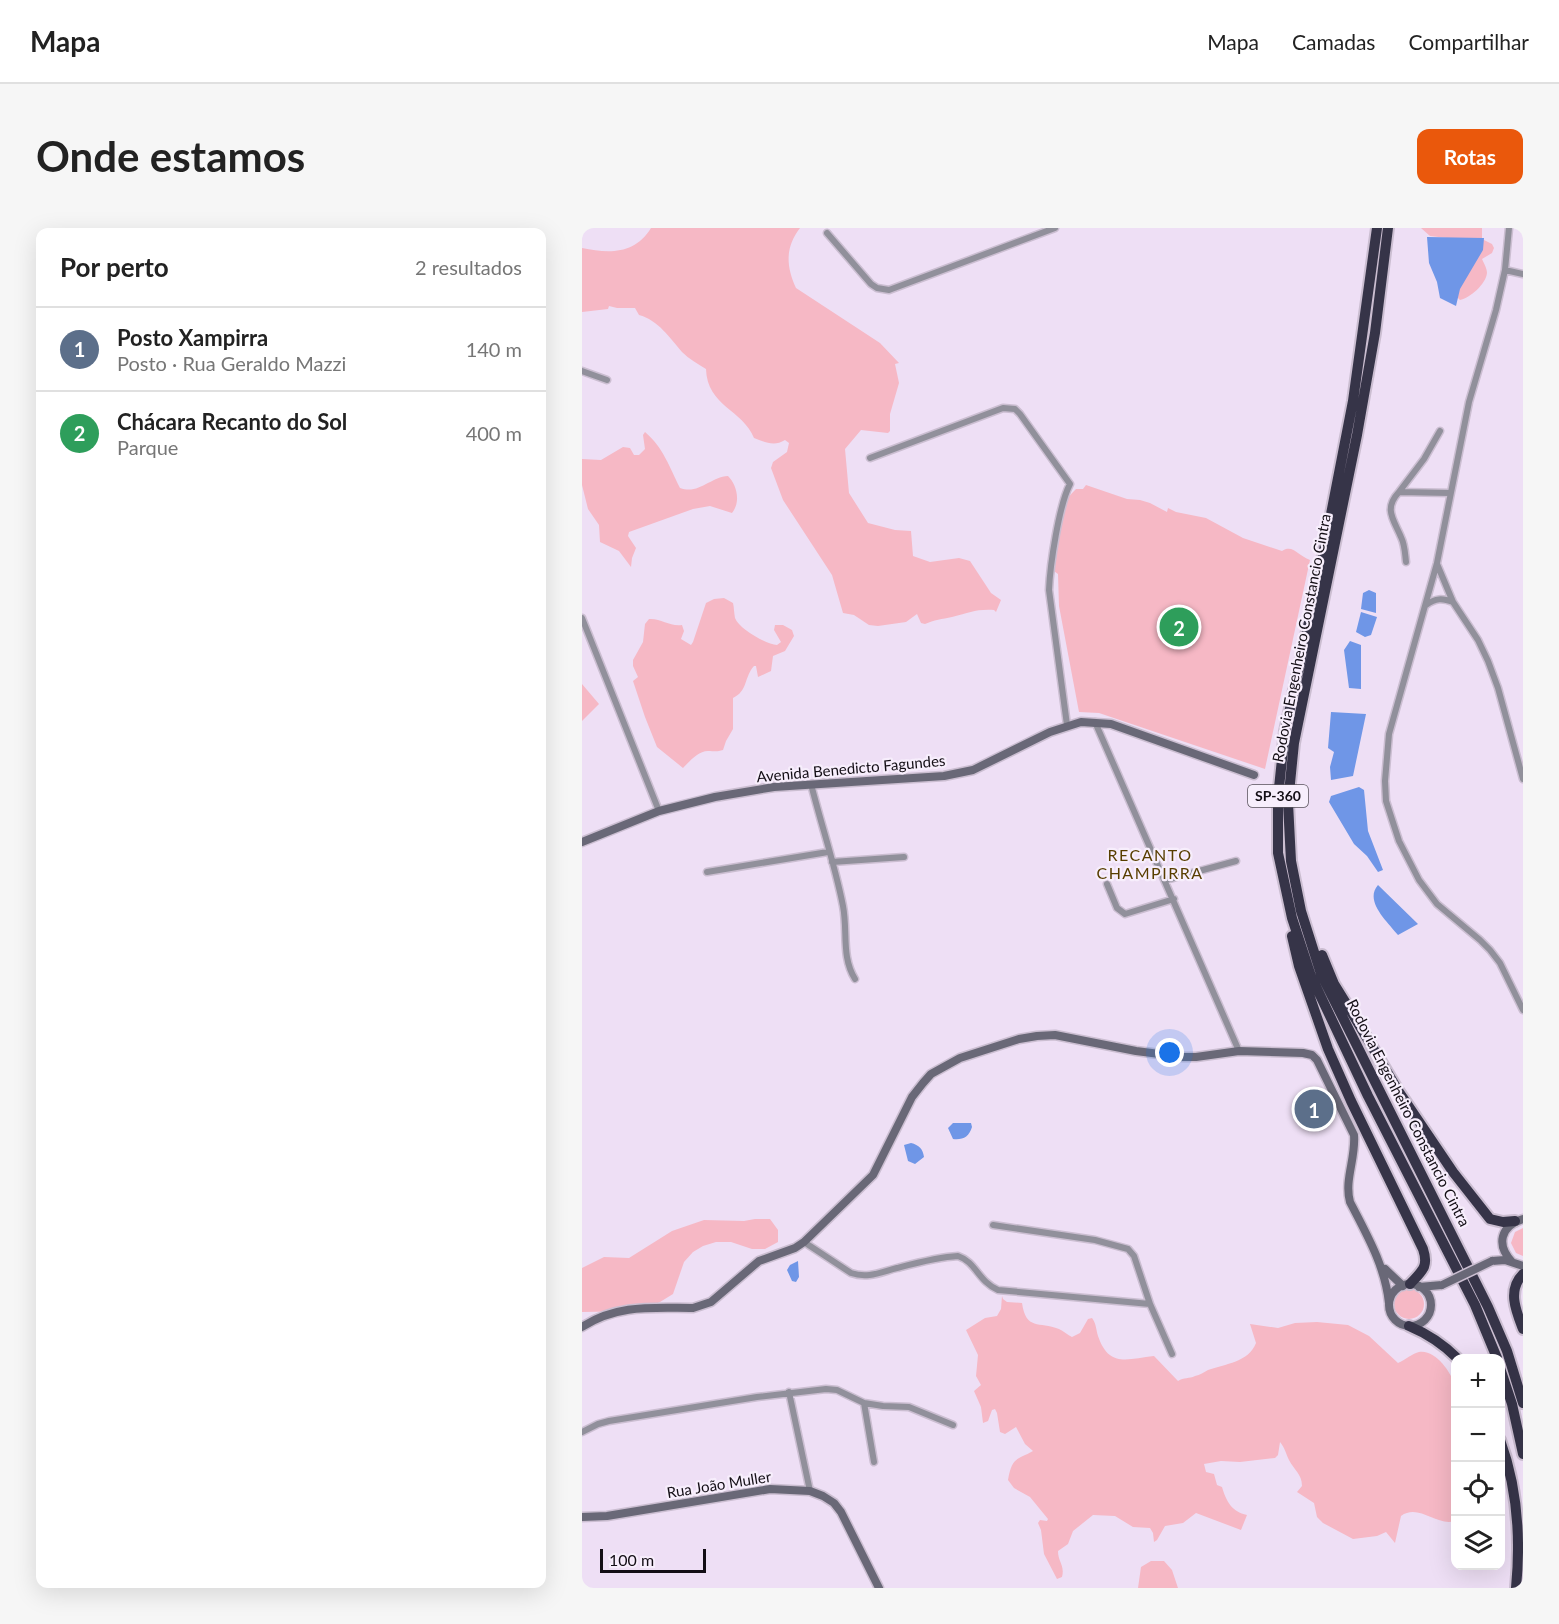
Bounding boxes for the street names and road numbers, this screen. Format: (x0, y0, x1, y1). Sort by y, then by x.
street label: Rodovia Engenheiro Constancio Cintra (1268, 512, 1334, 763)
street label: Avenida Benedicto Fagundes (756, 751, 946, 785)
road number: SP-360 (1248, 785, 1308, 807)
street label: Rodovia Engenheiro Constancio Cintra (1344, 996, 1474, 1229)
street label: Rua João Muller (665, 1467, 773, 1501)

